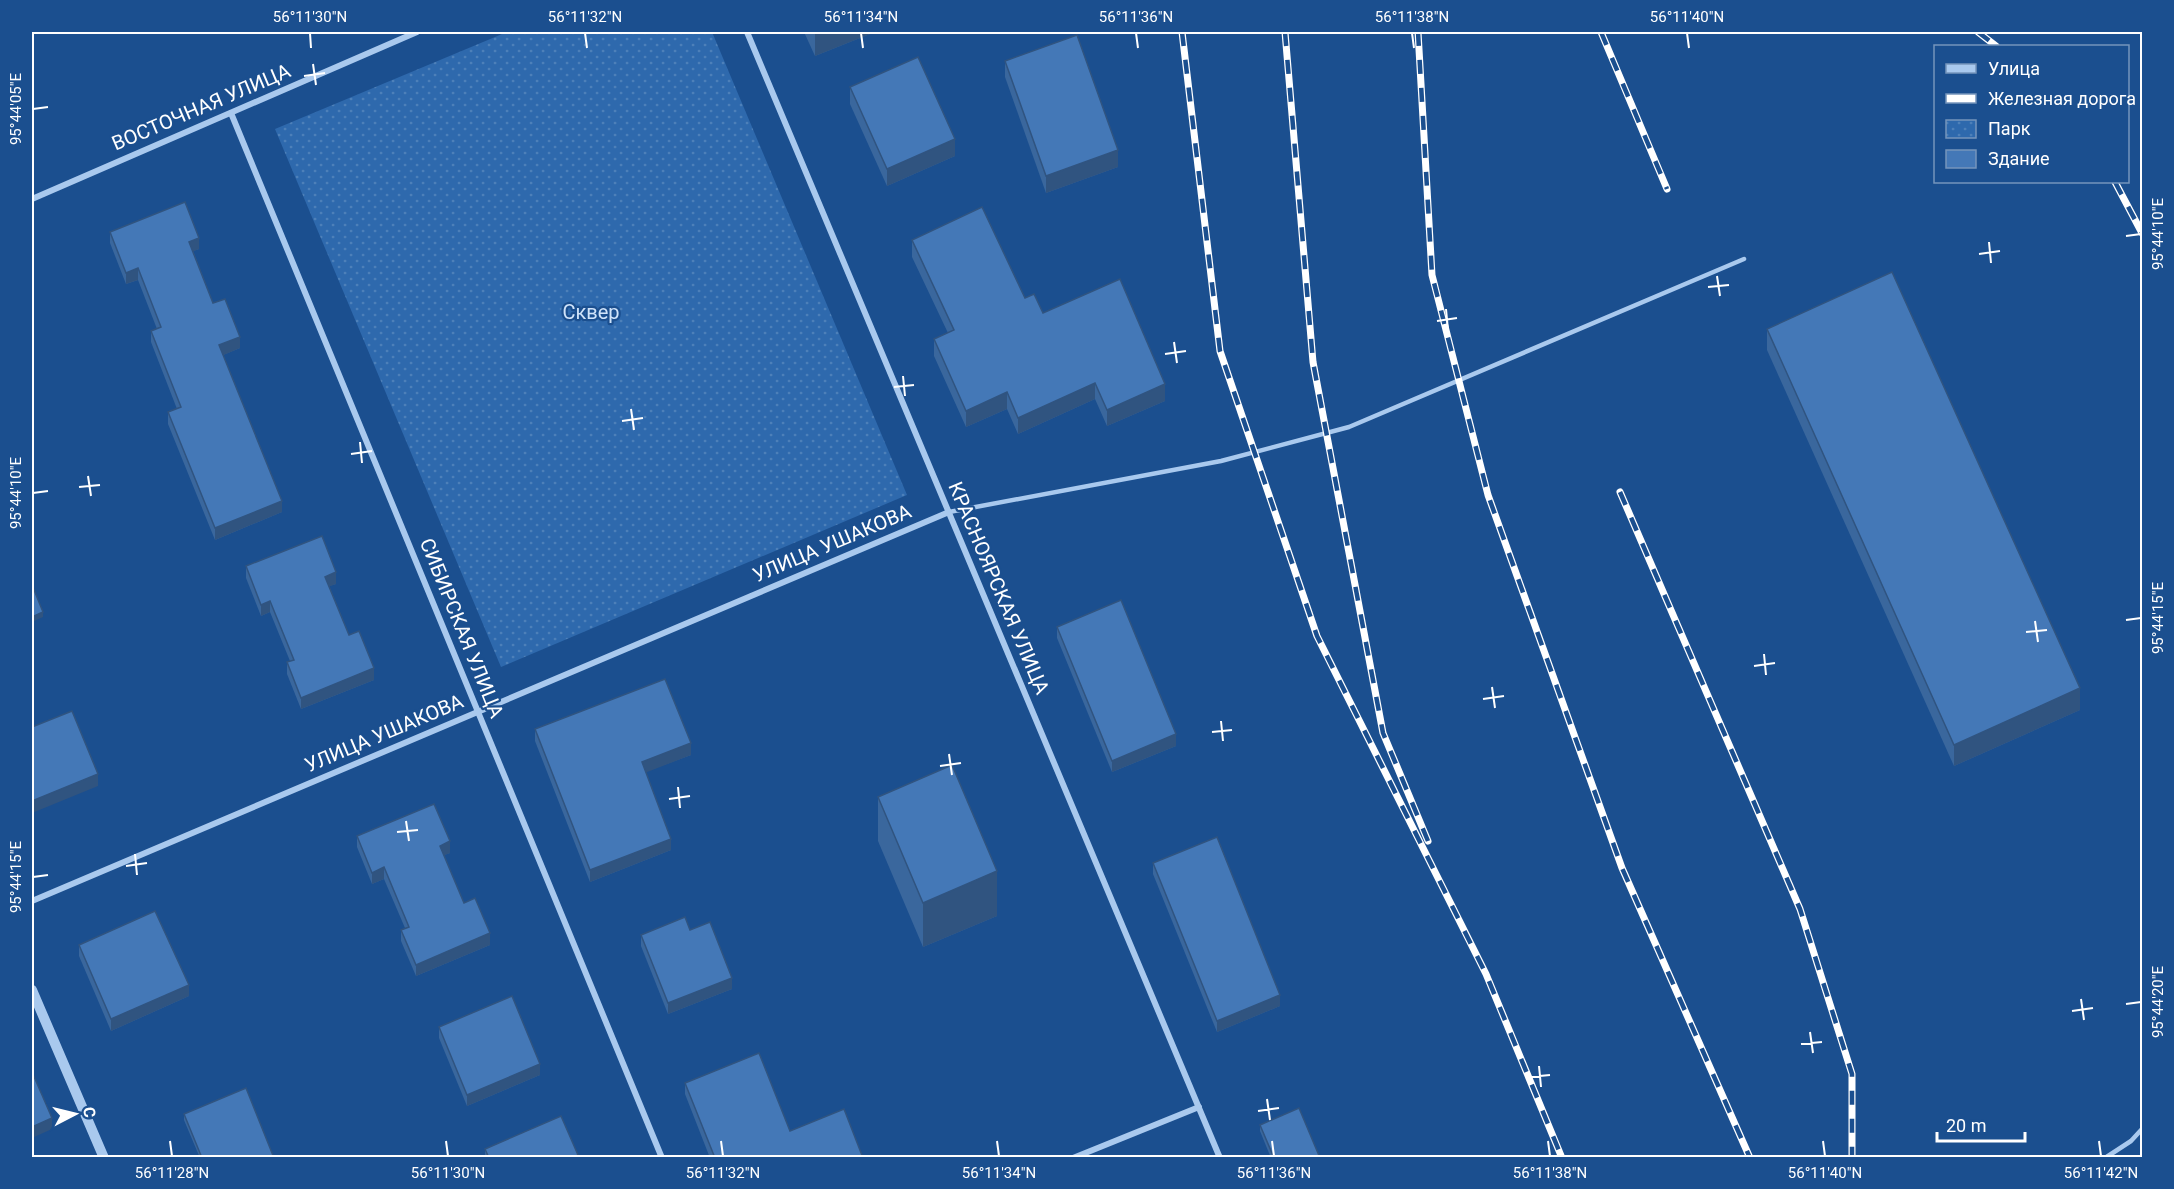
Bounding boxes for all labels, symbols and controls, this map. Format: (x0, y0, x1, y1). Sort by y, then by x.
text: 56°11'30"N (273, 8, 347, 26)
text: 56°11'32"N (548, 8, 622, 26)
text: 56°11'34"N (824, 8, 898, 26)
text: 56°11'36"N (1099, 8, 1173, 26)
text: 56°11'38"N (1375, 8, 1449, 26)
text: 56°11'40"N (1650, 8, 1724, 26)
legend (1934, 45, 2129, 183)
text: Улица (1988, 58, 2040, 79)
street label: ВОСТОЧНАЯ УЛИЦА (108, 59, 294, 155)
text: 95°44'05"E (7, 72, 25, 145)
text: Железная дорога (1988, 88, 2136, 109)
text: Парк (1988, 118, 2031, 139)
text: Здание (1988, 148, 2050, 169)
text: 95°44'10"E (2149, 197, 2167, 270)
park label: Сквер (562, 300, 620, 324)
text: 95°44'10"E (7, 456, 25, 529)
street label: КРАСНОЯРСКАЯ УЛИЦА (943, 478, 1055, 698)
street label: УЛИЦА УШАКОВА (749, 499, 915, 587)
street label: СИБИРСКАЯ УЛИЦА (415, 535, 509, 721)
text: 95°44'15"E (2149, 581, 2167, 654)
street label: УЛИЦА УШАКОВА (301, 689, 467, 777)
text: 95°44'15"E (7, 840, 25, 913)
text: 95°44'20"E (2149, 965, 2167, 1038)
north arrow (45, 1084, 105, 1144)
scale bar (1937, 1105, 2026, 1143)
text: С (79, 1106, 99, 1119)
text: 20 m (1946, 1115, 1986, 1136)
text: 56°11'28"N (135, 1164, 209, 1182)
text: 56°11'30"N (411, 1164, 485, 1182)
text: 56°11'32"N (686, 1164, 760, 1182)
text: 56°11'34"N (962, 1164, 1036, 1182)
text: 56°11'36"N (1237, 1164, 1311, 1182)
text: 56°11'38"N (1513, 1164, 1587, 1182)
text: 56°11'40"N (1788, 1164, 1862, 1182)
text: 56°11'42"N (2064, 1164, 2138, 1182)

